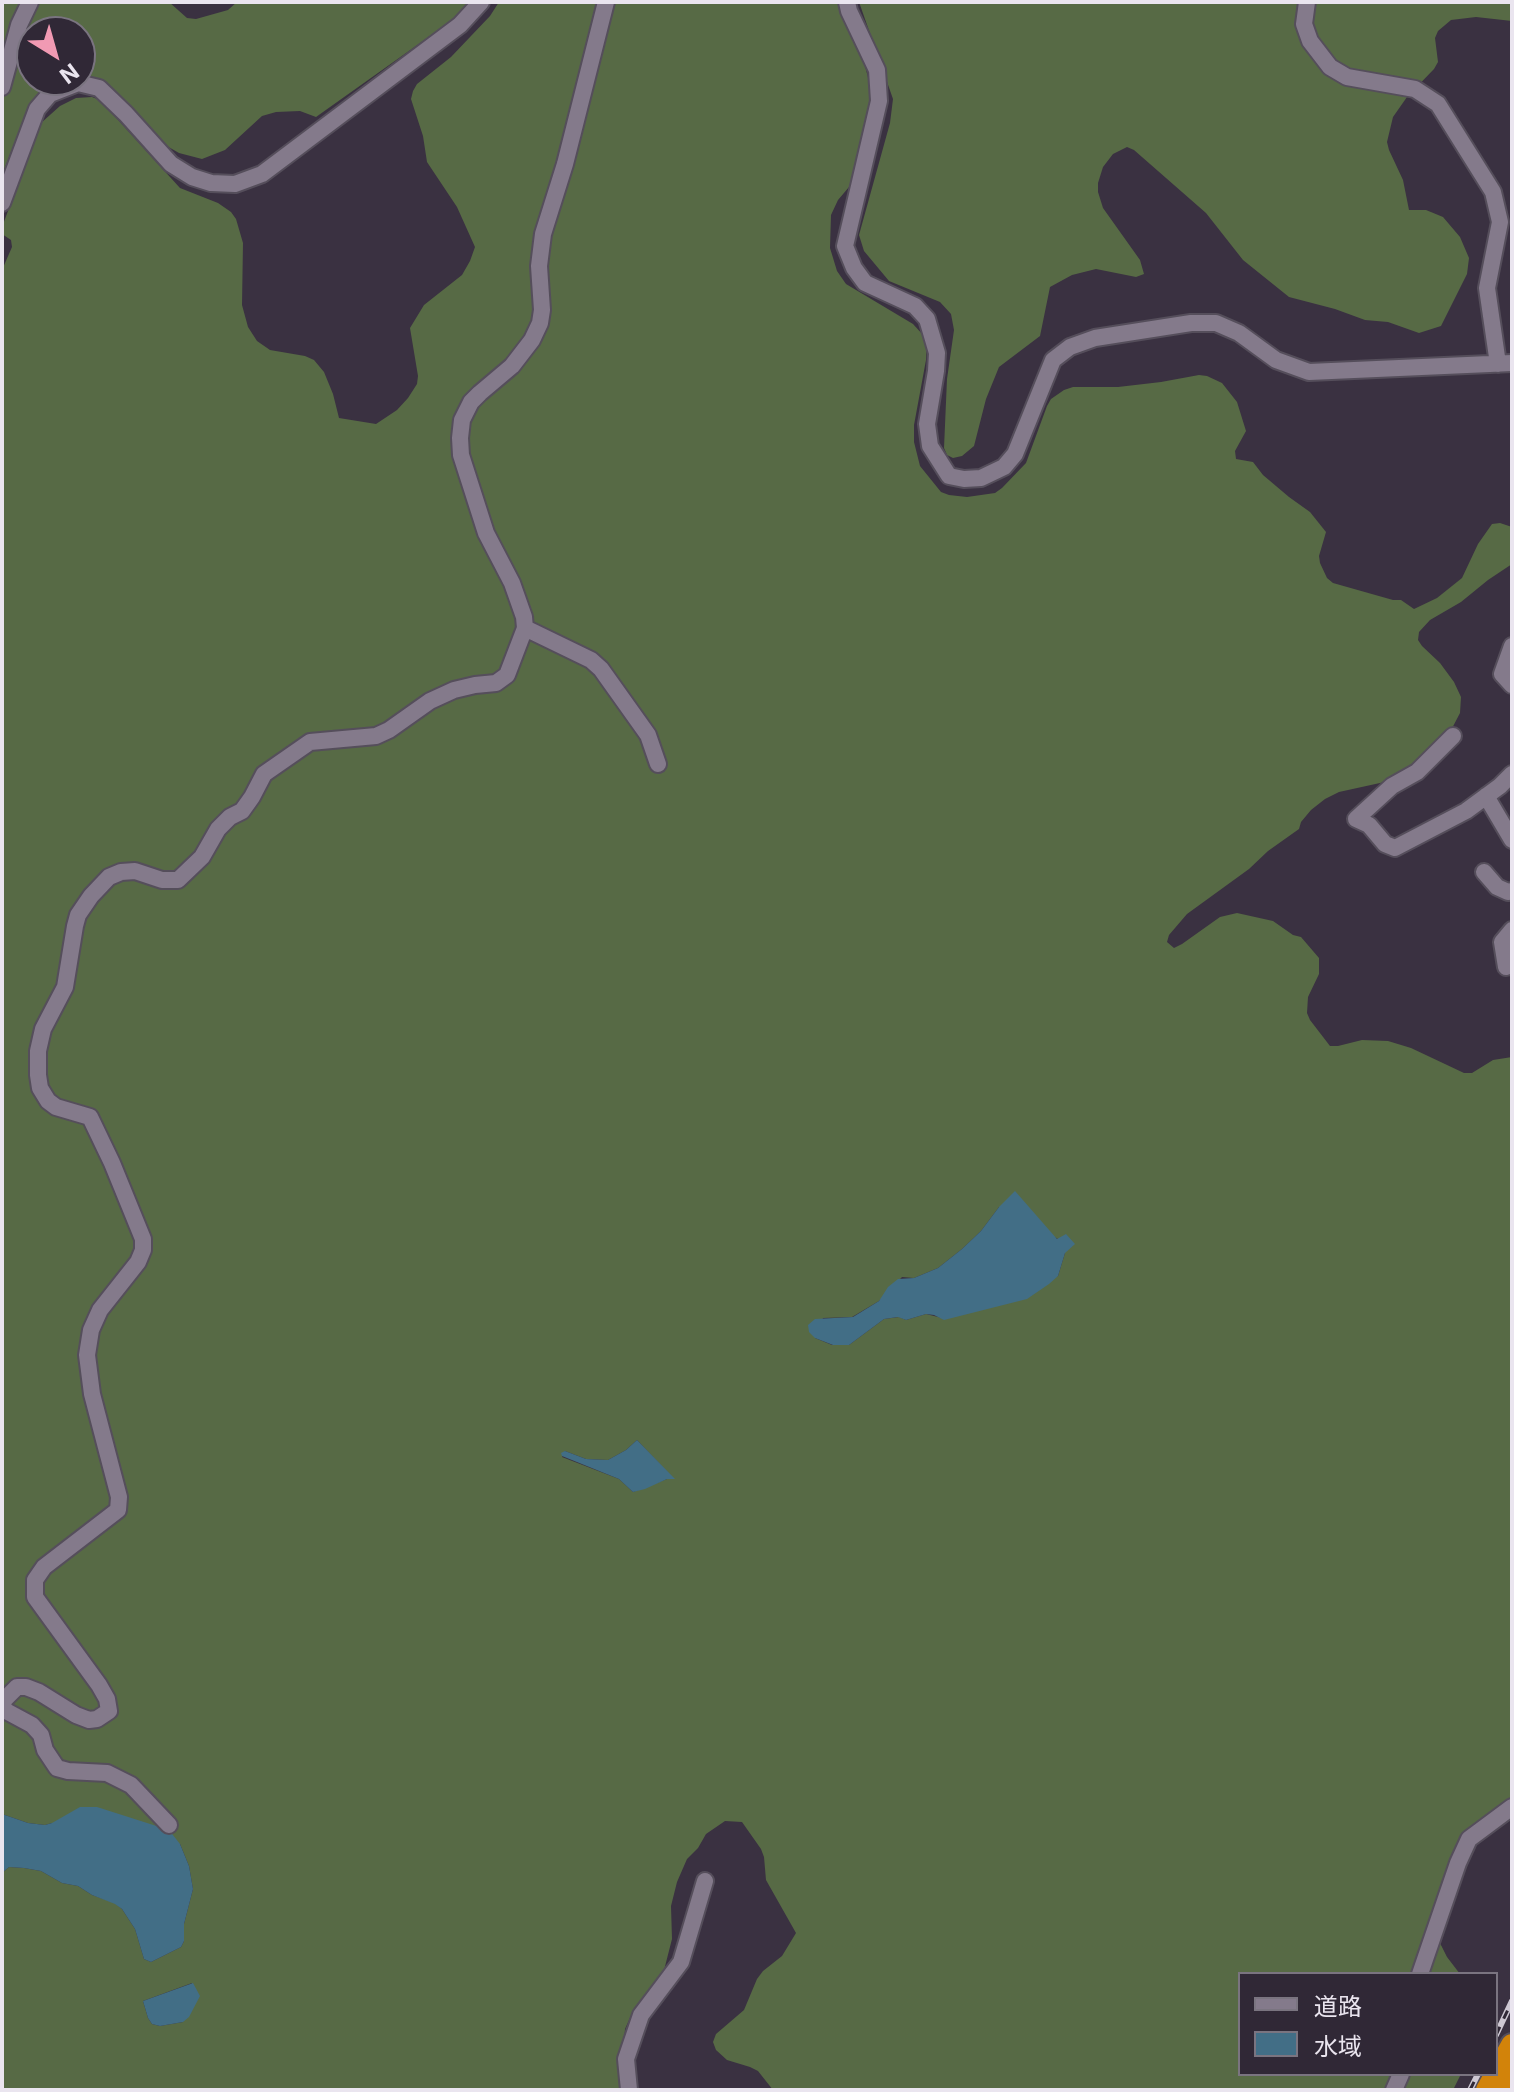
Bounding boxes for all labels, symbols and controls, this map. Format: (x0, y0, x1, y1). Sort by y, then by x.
north arrow (16, 16, 96, 96)
text: N (55, 58, 84, 89)
legend (1238, 1972, 1498, 2076)
text: 道路 (1314, 1992, 1362, 2021)
text: 水域 (1314, 2032, 1362, 2061)

